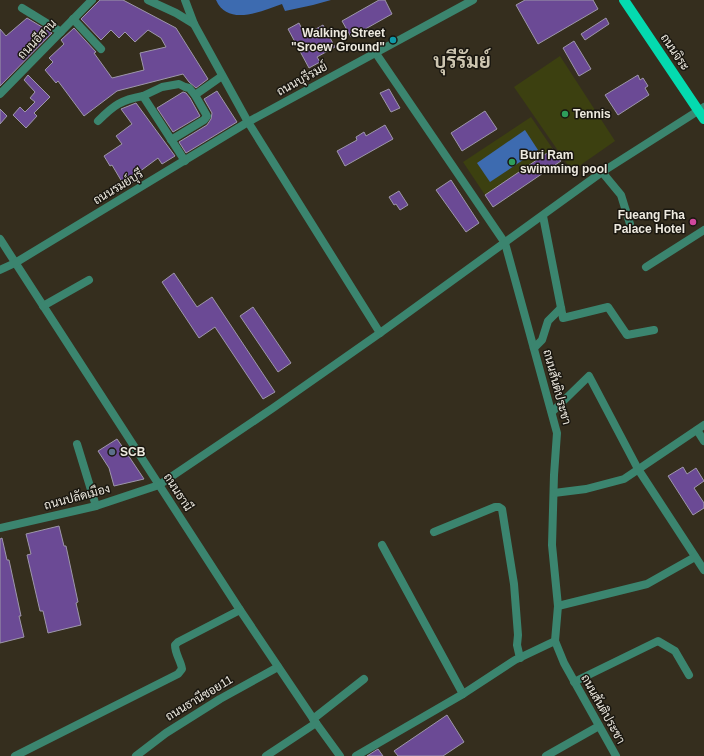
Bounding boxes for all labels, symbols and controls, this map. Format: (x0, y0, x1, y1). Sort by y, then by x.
street label: ถนนอีสาน (14, 15, 60, 62)
place label: Walking Street "Sroew Ground" (291, 26, 385, 54)
street label: ถนนจิระ (658, 31, 692, 73)
marker: Walking Street "Sroew Ground" (388, 35, 398, 45)
district label: บุรีรัมย์ (433, 48, 492, 76)
street label: ถนนบุรีรมย์ (274, 58, 331, 100)
place label: Tennis (573, 107, 611, 121)
marker: Tennis (560, 109, 570, 119)
place label: Buri Ram swimming pool (520, 148, 607, 176)
marker: Buri Ram swimming pool (507, 157, 517, 167)
street label: ถนนรมย์บุรี (90, 166, 147, 209)
place label: Fueang Fha Palace Hotel (614, 208, 685, 236)
marker: Fueang Fha Palace Hotel (688, 217, 698, 227)
street label: ถนนสันติประชา (540, 348, 574, 426)
place label: SCB (120, 445, 146, 459)
marker: SCB (107, 447, 117, 457)
street label: ถนนธานี (161, 470, 196, 514)
street label: ถนนปลัดเมือง (42, 481, 112, 513)
street label: ถนนธานีซอย11 (162, 671, 235, 724)
street label: ถนนสันติประชา (578, 672, 628, 746)

